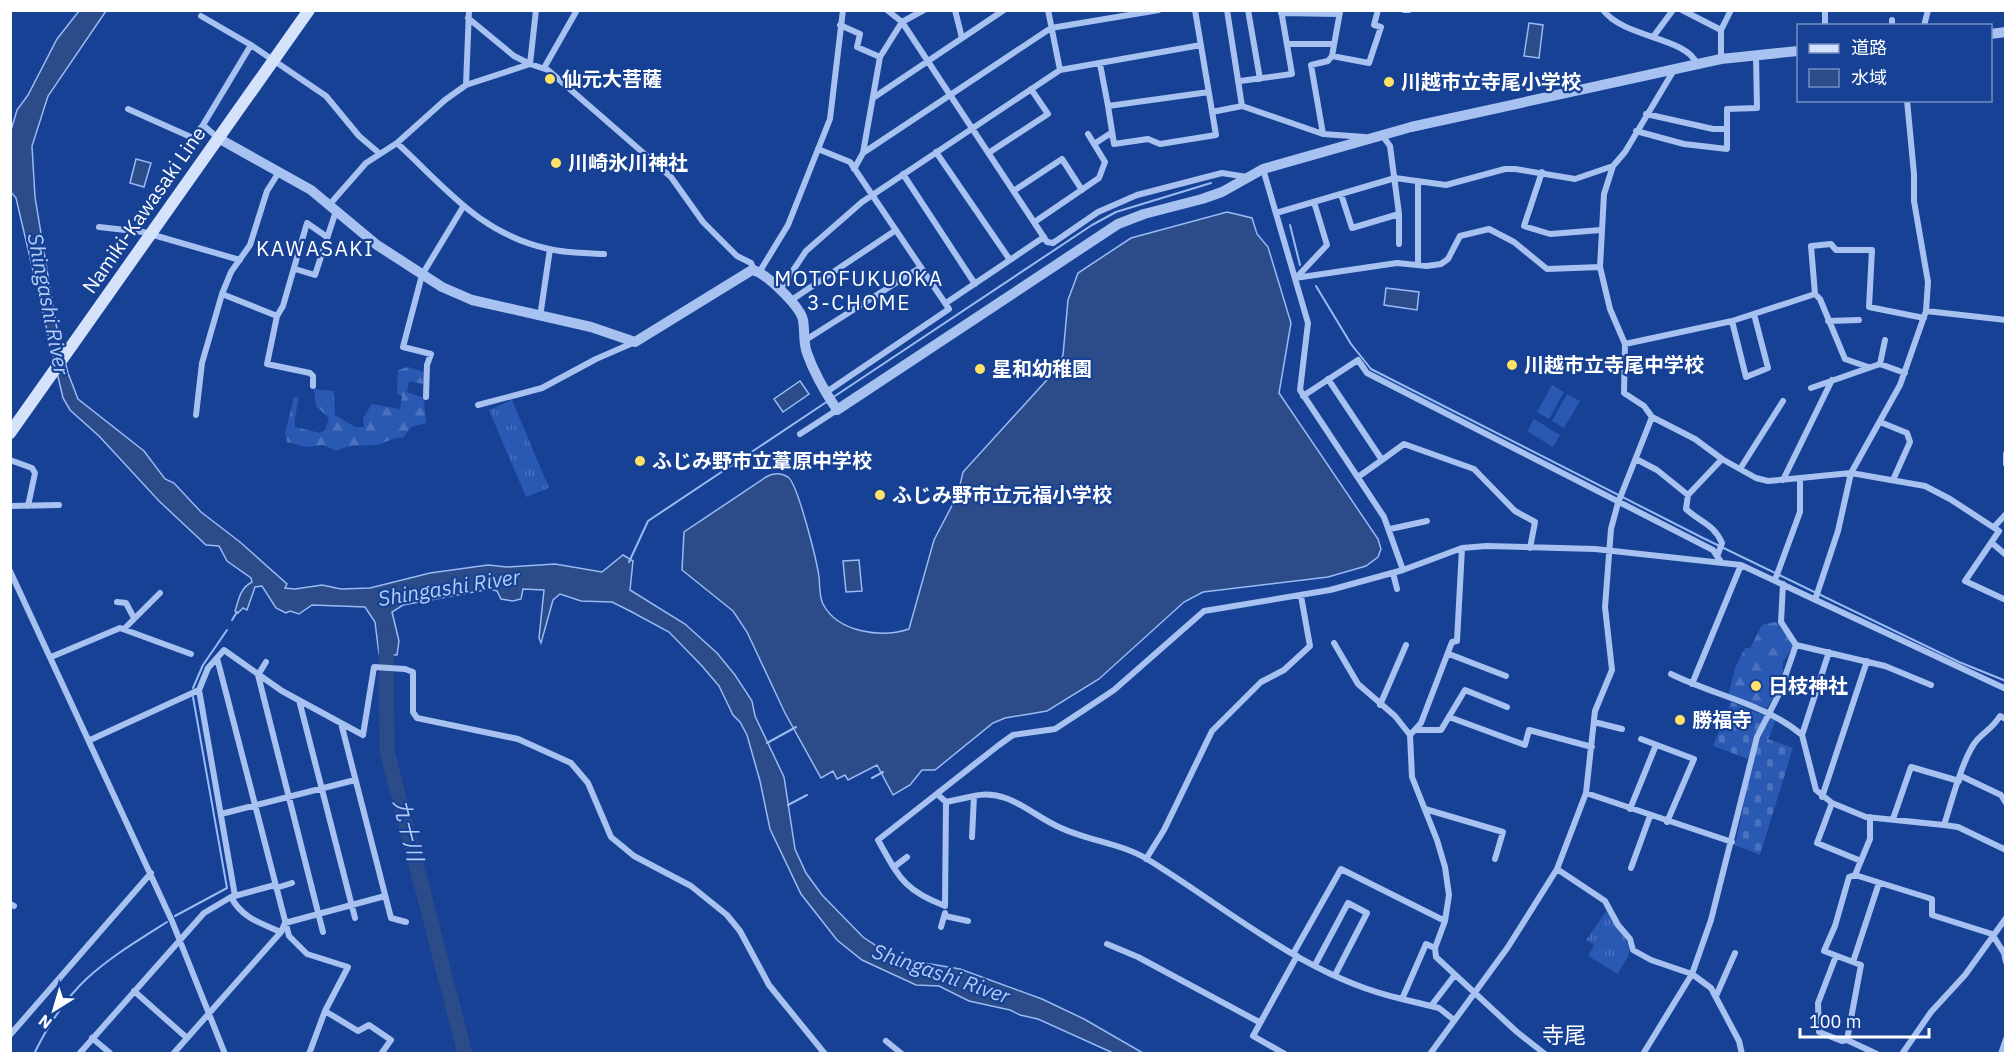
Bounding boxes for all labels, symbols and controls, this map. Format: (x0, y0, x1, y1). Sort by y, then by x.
legend (1797, 24, 1992, 102)
text: 道路 (1851, 36, 1887, 59)
place label: 仙元大菩薩 (562, 65, 662, 92)
text: 水域 (1851, 66, 1887, 89)
place label: 川越市立寺尾小学校 (1401, 68, 1581, 95)
marker: 仙元大菩薩 (543, 72, 557, 86)
marker: 川越市立寺尾小学校 (1382, 75, 1396, 89)
street label: Namiki-Kawasaki Line (76, 121, 211, 298)
place label: 川崎氷川神社 (568, 149, 688, 176)
marker: 川崎氷川神社 (549, 156, 563, 170)
water label: Shingashi River (22, 231, 77, 378)
district label: KAWASAKI (256, 234, 374, 262)
district label: MOTOFUKUOKA 3-CHOME (774, 264, 944, 316)
place label: 川越市立寺尾中学校 (1524, 351, 1704, 378)
place label: 星和幼稚園 (992, 355, 1092, 382)
marker: 川越市立寺尾中学校 (1505, 358, 1519, 372)
marker: 星和幼稚園 (973, 362, 987, 376)
place label: ふじみ野市立葦原中学校 (652, 447, 872, 474)
marker: ふじみ野市立葦原中学校 (633, 454, 647, 468)
place label: ふじみ野市立元福小学校 (892, 481, 1112, 508)
marker: ふじみ野市立元福小学校 (873, 488, 887, 502)
water label: Shingashi River (376, 562, 523, 612)
place label: 日枝神社 (1768, 672, 1848, 699)
marker: 日枝神社 (1749, 679, 1763, 693)
place label: 勝福寺 (1692, 706, 1752, 733)
marker: 勝福寺 (1673, 713, 1687, 727)
water label: 九十川 (388, 796, 431, 866)
water label: Shingashi River (869, 936, 1015, 1010)
north arrow (24, 980, 84, 1040)
scale bar (1800, 1001, 1929, 1039)
text: 100 m (1809, 1010, 1861, 1033)
text: N (34, 1011, 56, 1033)
district label: 寺尾 (1542, 1020, 1586, 1049)

